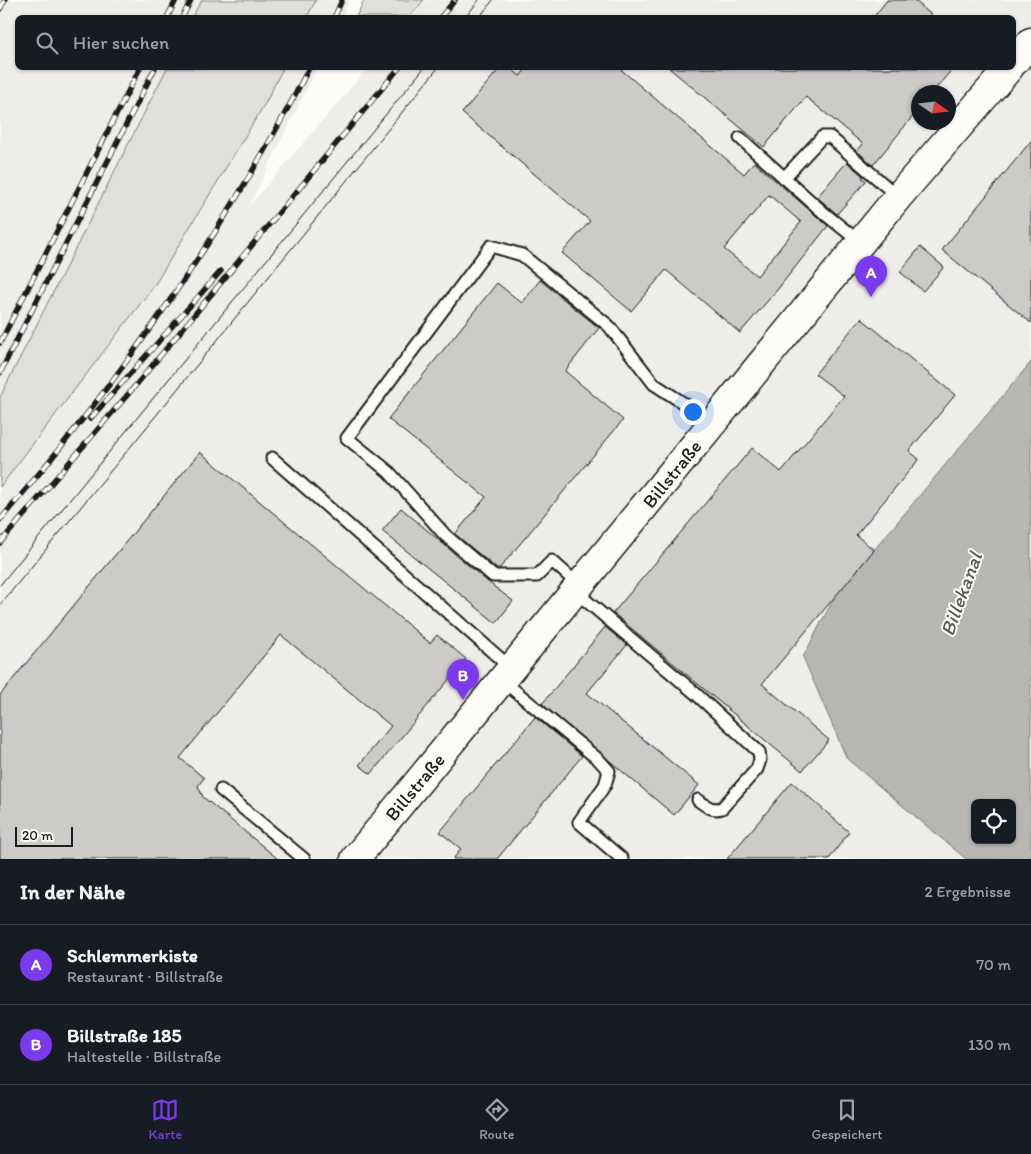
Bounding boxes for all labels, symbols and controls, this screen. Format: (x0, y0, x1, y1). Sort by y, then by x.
search box (15, 15, 1016, 70)
icon: search (33, 29, 61, 57)
text: Hier suchen (73, 31, 169, 54)
north arrow (911, 85, 956, 130)
pin: A (855, 256, 887, 297)
your location (680, 399, 706, 425)
street label: Billstraße (638, 435, 706, 513)
water label: Billekanal (935, 548, 988, 639)
pin: B (447, 659, 479, 700)
street label: Billstraße (380, 749, 450, 825)
map controls (971, 799, 1016, 844)
button: locate (971, 799, 1016, 844)
scale bar (15, 824, 72, 847)
text: 20 m (22, 827, 53, 844)
text: In der Nähe (20, 879, 125, 904)
text: 2 Ergebnisse (925, 882, 1011, 901)
text: Schlemmerkiste (67, 944, 198, 967)
text: A (31, 955, 41, 974)
text: 70 m (976, 955, 1011, 974)
text: Restaurant · Billstraße (67, 967, 223, 986)
text: Billstraße 185 (67, 1024, 181, 1047)
text: B (31, 1035, 41, 1054)
text: 130 m (968, 1035, 1011, 1054)
text: Haltestelle · Billstraße (67, 1047, 221, 1066)
tab: Karte (149, 1096, 182, 1143)
tab: Route (479, 1096, 514, 1143)
tab: Gespeichert (811, 1096, 882, 1143)

